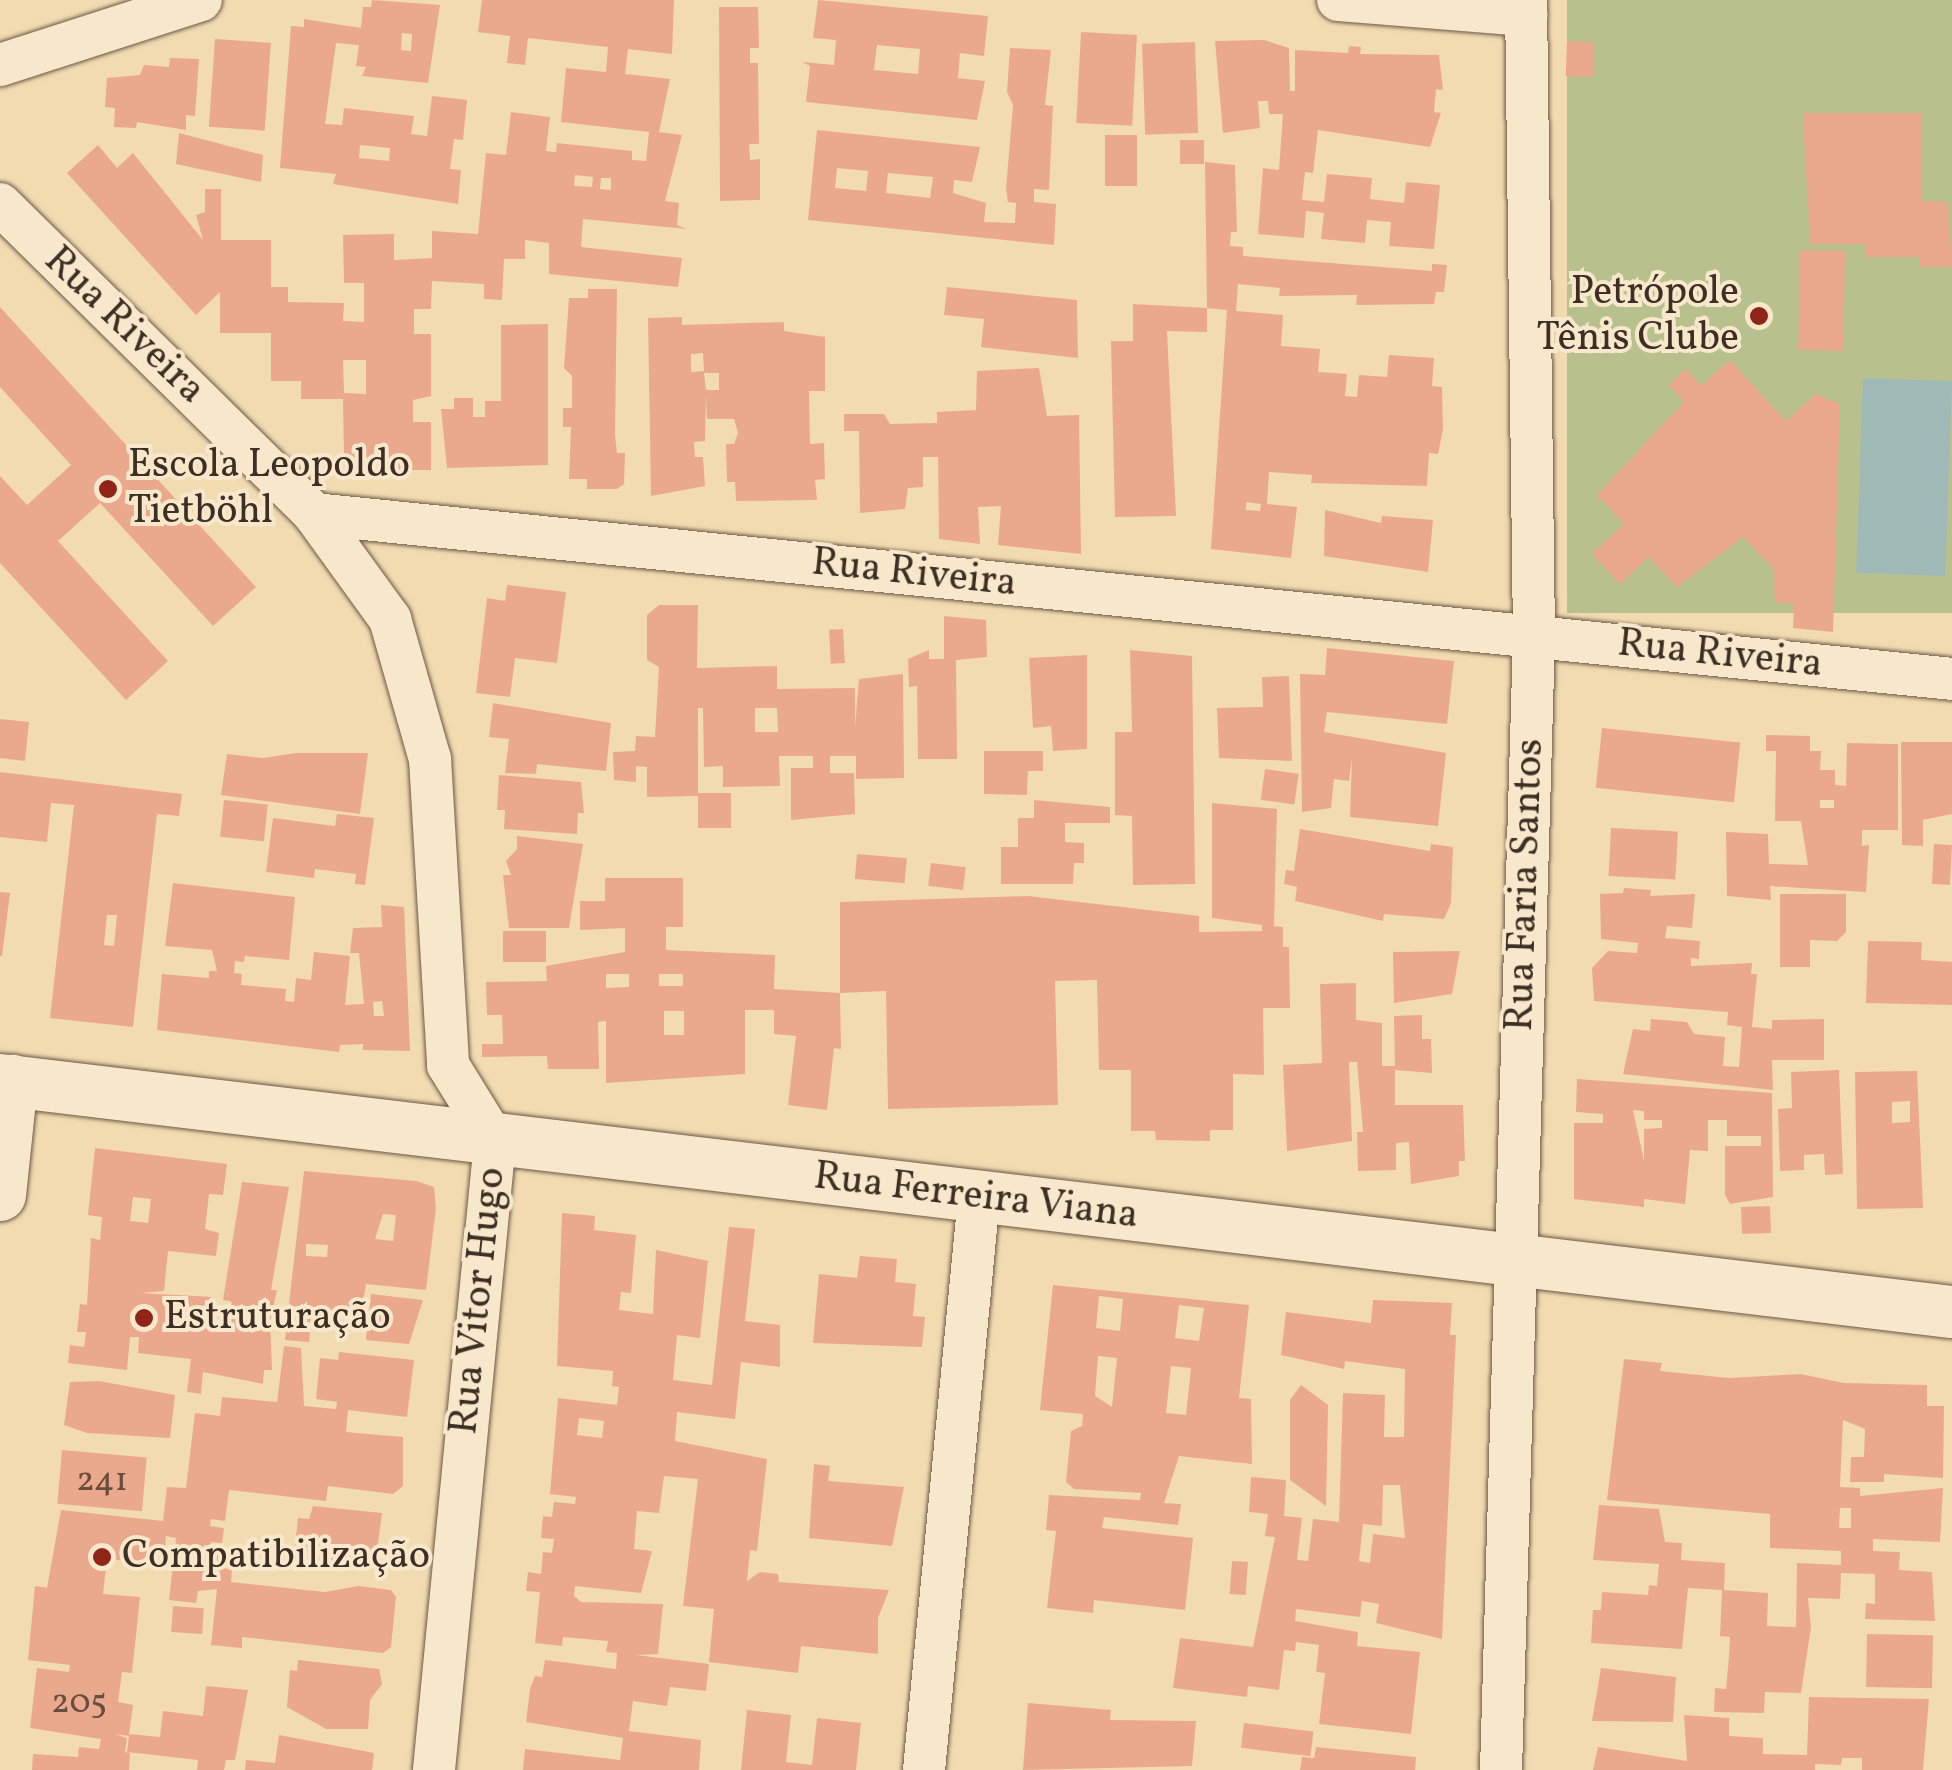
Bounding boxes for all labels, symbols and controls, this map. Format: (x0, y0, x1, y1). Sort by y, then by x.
street label: Rua Riveira (33, 237, 215, 415)
place label: Petrópole Tênis Clube (1537, 269, 1739, 363)
marker: Petrópole Tênis Clube (1748, 305, 1770, 327)
place label: Escola Leopoldo Tietböhl (128, 442, 410, 536)
marker: Escola Leopoldo Tietböhl (97, 478, 119, 500)
street label: Rua Riveira (809, 539, 1019, 609)
street label: Rua Riveira (1615, 620, 1825, 690)
street label: Rua Faria Santos (1497, 738, 1555, 1032)
street label: Rua Ferreira Viana (810, 1153, 1142, 1241)
street label: Rua Vitor Hugo (441, 1165, 517, 1437)
place label: Estruturação (164, 1294, 391, 1342)
marker: Estruturação (133, 1307, 155, 1329)
house number: 241 (76, 1460, 128, 1502)
place label: Compatibilização (122, 1533, 430, 1581)
marker: Compatibilização (91, 1546, 113, 1568)
house number: 205 (51, 1682, 107, 1724)

